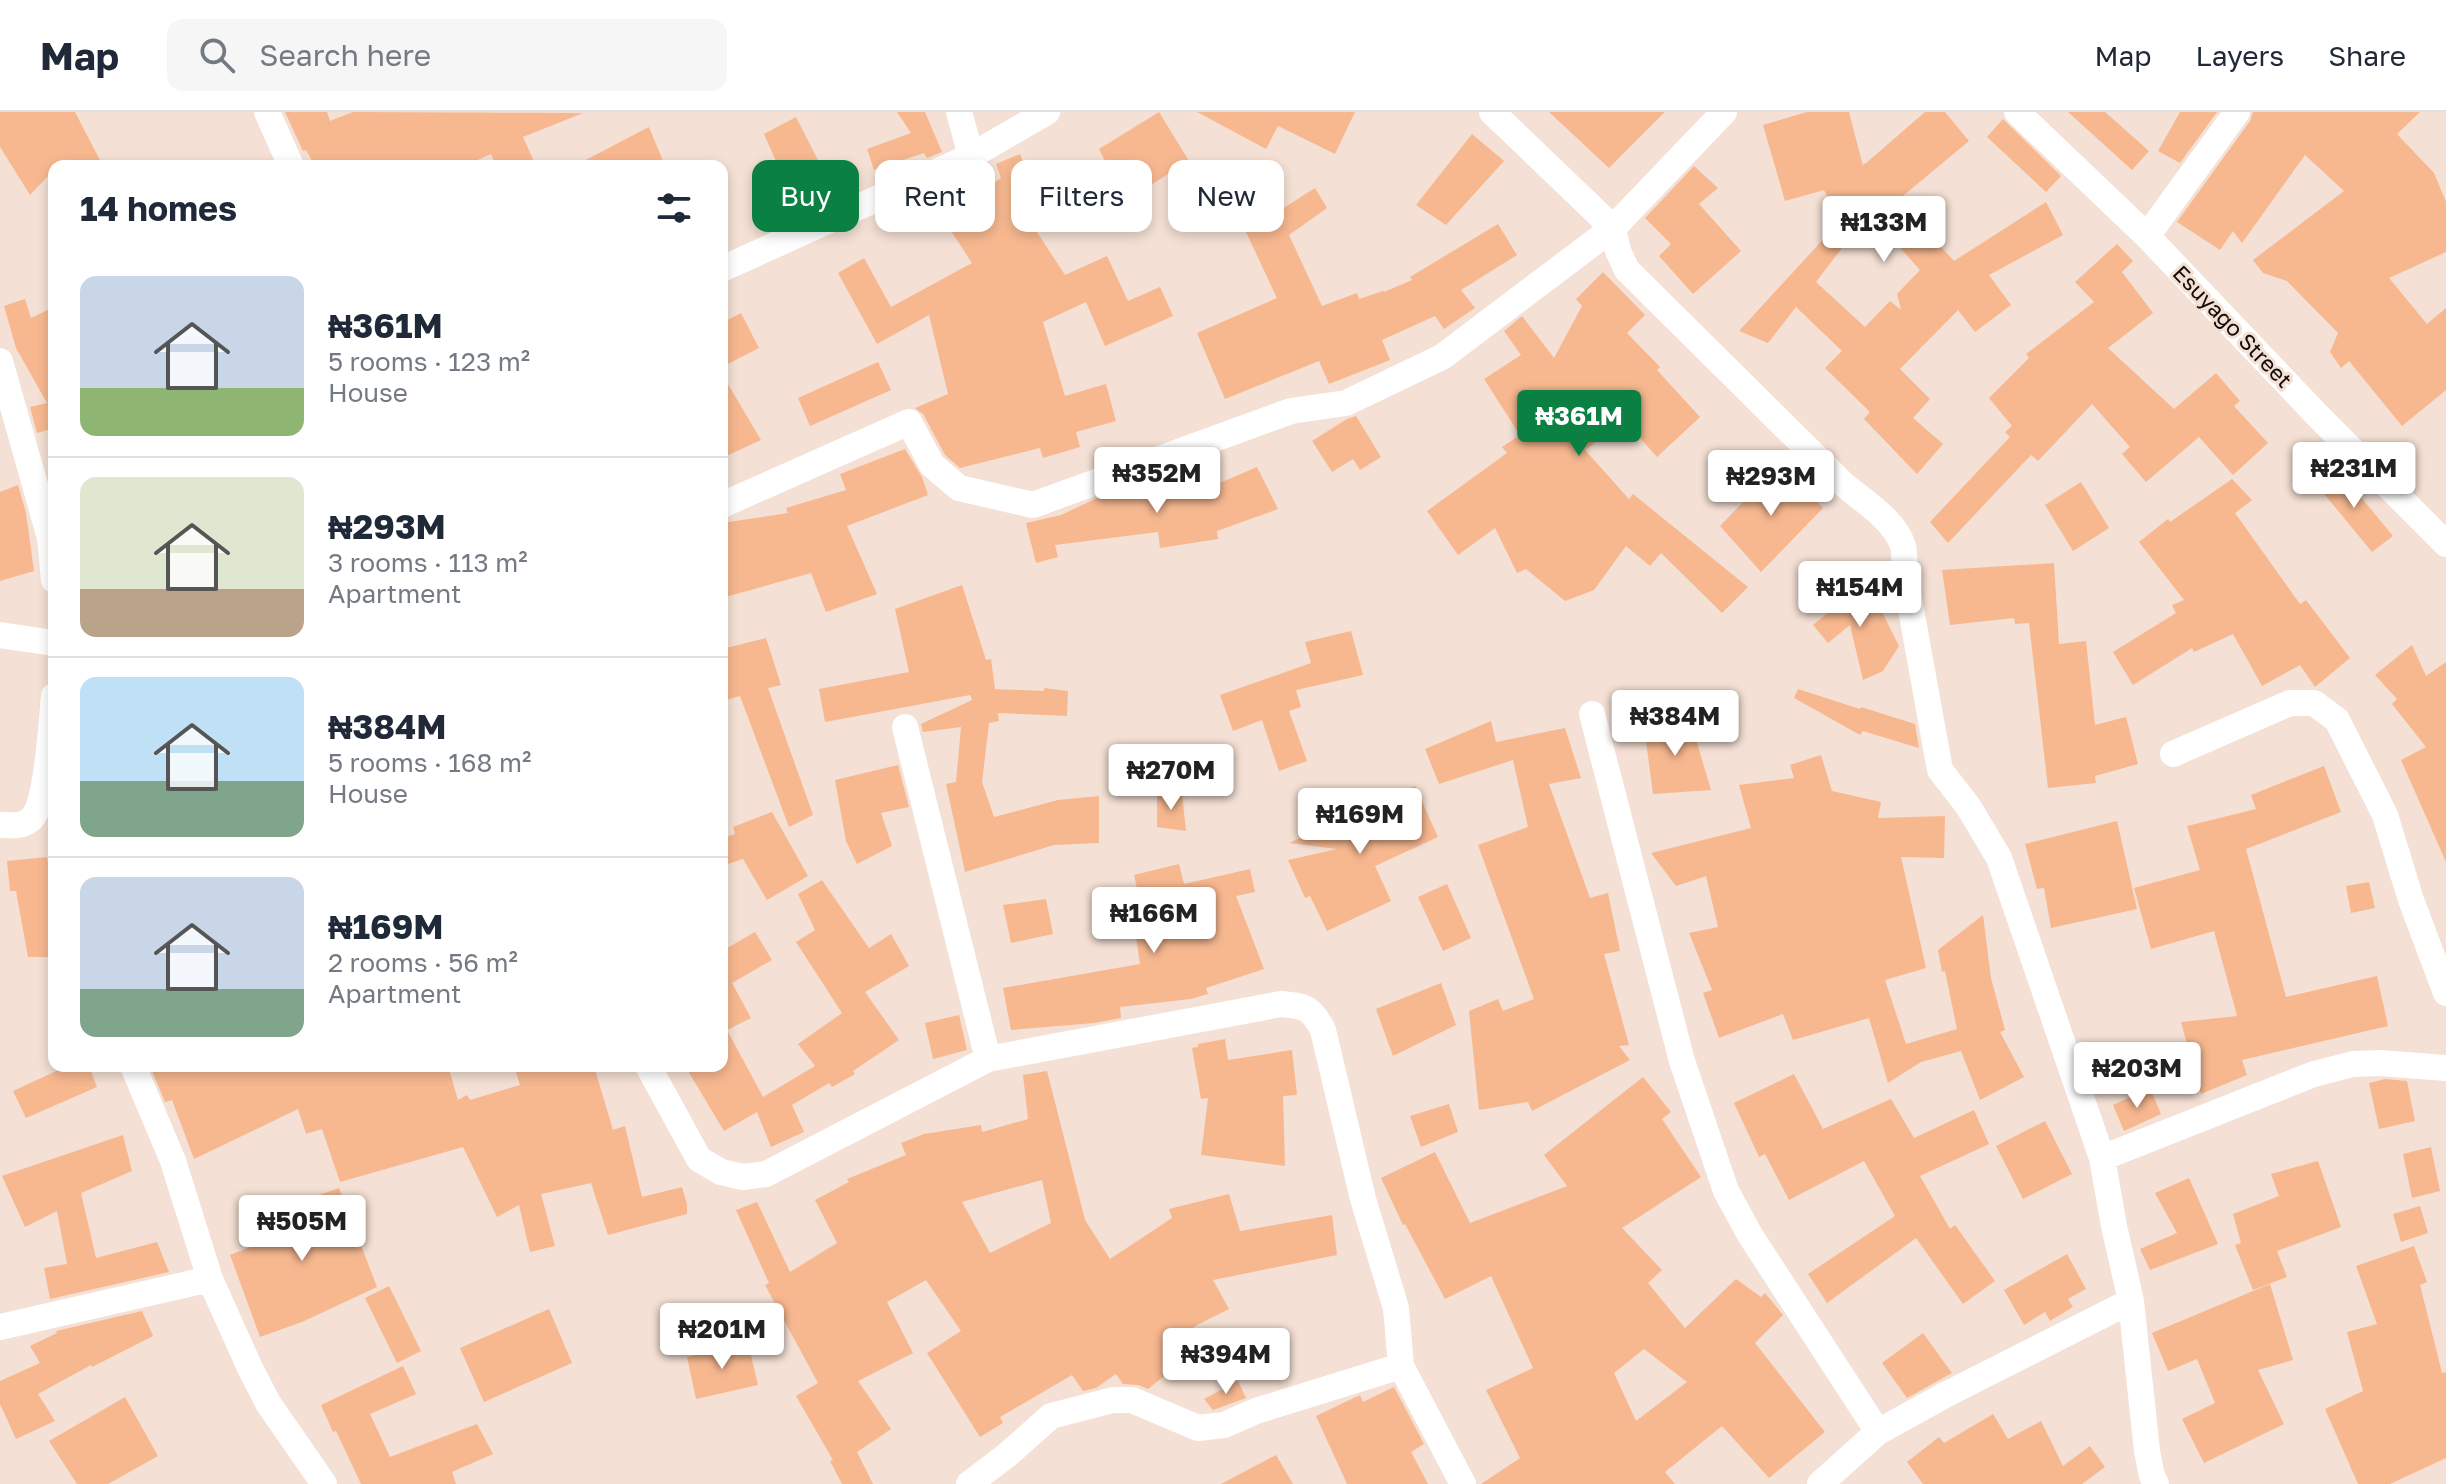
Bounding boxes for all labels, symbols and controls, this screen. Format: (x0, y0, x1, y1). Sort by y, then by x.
search box (167, 19, 727, 91)
text: Map (40, 33, 119, 78)
icon: search (195, 33, 239, 77)
text: Search here (259, 37, 431, 73)
text: Map (2094, 39, 2152, 72)
text: Layers (2196, 39, 2284, 72)
text: Share (2328, 39, 2406, 72)
chip: Buy (752, 160, 859, 232)
chip: Rent (875, 160, 995, 232)
chip: Filters (1011, 160, 1152, 232)
chip: New (1168, 160, 1284, 232)
icon: filters (652, 186, 696, 230)
text: 14 homes (80, 188, 237, 228)
pin: ₦133M (1828, 196, 1940, 264)
text: ₦133M (1840, 206, 1928, 237)
street label: Esuyago Street (2168, 259, 2298, 393)
text: ₦361M (328, 305, 443, 345)
icon: home (144, 308, 240, 404)
text: 5 rooms · 123 m² (328, 346, 530, 377)
text: House (328, 377, 408, 408)
pin: ₦361M (1523, 390, 1635, 458)
text: ₦361M (1535, 400, 1623, 431)
pin: ₦231M (2298, 442, 2410, 510)
pin: ₦352M (1101, 447, 1213, 515)
pin: ₦293M (1715, 450, 1827, 518)
text: ₦231M (2310, 452, 2398, 483)
text: ₦352M (1112, 457, 1202, 488)
text: ₦293M (1726, 460, 1816, 491)
text: ₦293M (328, 506, 446, 546)
icon: home (144, 509, 240, 605)
text: 3 rooms · 113 m² (328, 547, 528, 578)
pin: ₦154M (1804, 561, 1916, 629)
text: ₦154M (1816, 571, 1904, 602)
text: Apartment (328, 578, 461, 609)
pin: ₦384M (1619, 690, 1731, 758)
text: ₦384M (1630, 700, 1720, 731)
text: ₦384M (328, 706, 447, 746)
icon: home (144, 709, 240, 805)
pin: ₦270M (1115, 744, 1227, 812)
text: 5 rooms · 168 m² (328, 747, 531, 778)
text: ₦270M (1127, 754, 1215, 785)
text: House (328, 778, 408, 809)
pin: ₦169M (1304, 788, 1416, 856)
text: ₦169M (1316, 798, 1404, 829)
pin: ₦166M (1098, 887, 1210, 955)
text: ₦166M (1110, 897, 1198, 928)
text: ₦169M (328, 906, 444, 946)
icon: home (144, 909, 240, 1005)
text: 2 rooms · 56 m² (328, 947, 518, 978)
text: Apartment (328, 978, 461, 1009)
pin: ₦203M (2081, 1042, 2193, 1110)
text: ₦203M (2092, 1052, 2182, 1083)
pin: ₦505M (246, 1195, 358, 1263)
text: ₦505M (257, 1205, 347, 1236)
pin: ₦201M (666, 1303, 778, 1371)
text: ₦201M (678, 1313, 766, 1344)
pin: ₦394M (1170, 1328, 1282, 1396)
text: ₦394M (1181, 1338, 1271, 1369)

